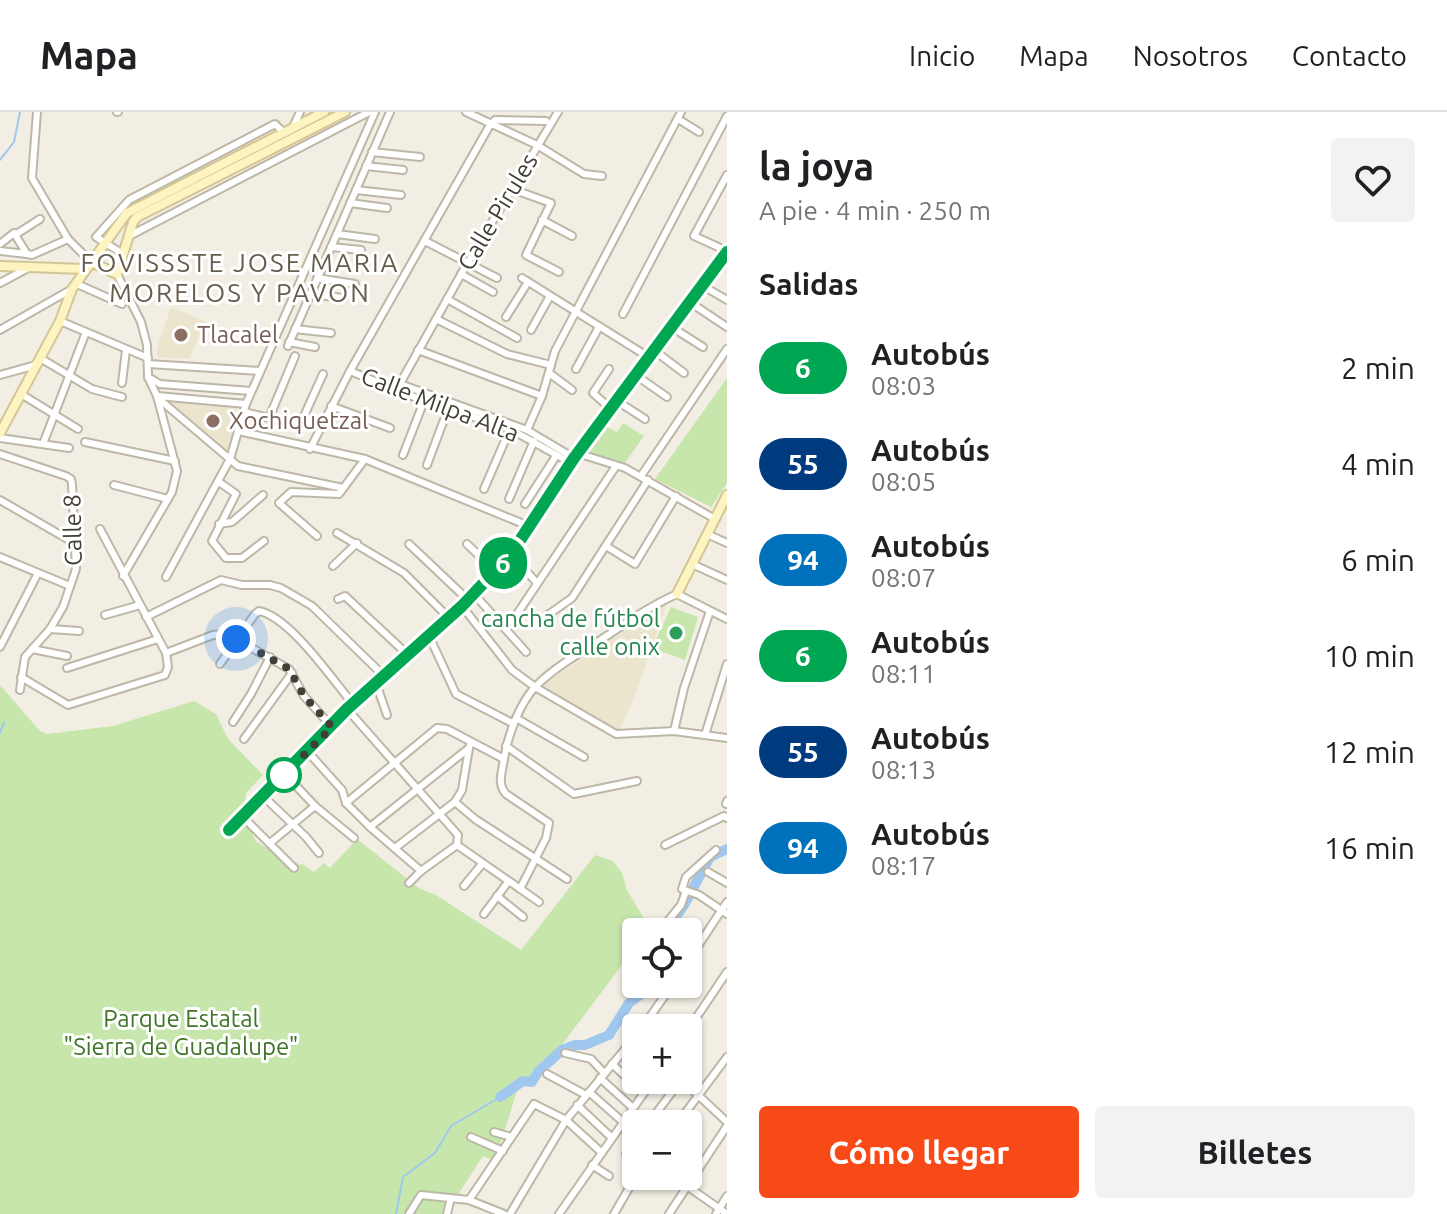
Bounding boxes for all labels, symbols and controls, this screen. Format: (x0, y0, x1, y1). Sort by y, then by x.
text: Mapa (40, 34, 138, 76)
text: Inicio (909, 40, 975, 71)
text: Mapa (1019, 40, 1089, 71)
text: Nosotros (1133, 40, 1248, 71)
text: Contacto (1292, 40, 1407, 71)
button: heart (1331, 138, 1415, 222)
text: la joya (759, 145, 874, 187)
street label: Calle Pirules (452, 149, 543, 275)
text: A pie · 4 min · 250 m (759, 196, 991, 225)
district label: FOVISSSTE JOSE MARIA MORELOS Y PAVON (81, 248, 399, 307)
text: Salidas (759, 267, 858, 301)
place label: Tlacalel (197, 321, 278, 348)
marker: Tlacalel (172, 326, 190, 344)
text: Autobús (871, 337, 990, 371)
text: 2 min (1341, 351, 1415, 385)
text: 6 (795, 352, 811, 383)
street label: Calle Milpa Alta (357, 362, 523, 447)
text: 08:03 (871, 371, 936, 400)
place label: Xochiquetzal (229, 407, 368, 434)
marker: Xochiquetzal (204, 412, 222, 430)
text: Autobús (871, 433, 990, 467)
text: 4 min (1341, 447, 1415, 481)
text: 55 (787, 448, 819, 479)
text: 08:05 (871, 467, 936, 496)
street label: Calle 8 (58, 494, 87, 566)
text: Autobús (871, 529, 990, 563)
line badge: 6 (477, 537, 529, 589)
text: 6 min (1341, 543, 1415, 577)
text: 94 (787, 544, 819, 575)
text: 6 (495, 547, 511, 578)
text: 08:07 (871, 563, 936, 592)
place label: cancha de fútbol calle onix (481, 605, 660, 660)
your location (216, 619, 256, 659)
marker: cancha de fútbol calle onix (667, 624, 685, 642)
text: Autobús (871, 625, 990, 659)
text: 10 min (1324, 639, 1415, 673)
text: 6 (795, 640, 811, 671)
text: 08:11 (871, 659, 936, 688)
text: Autobús (871, 721, 990, 755)
text: 12 min (1324, 735, 1415, 769)
text: 55 (787, 736, 819, 767)
text: 08:13 (871, 755, 936, 784)
unlabelled marker (267, 758, 301, 792)
text: Autobús (871, 817, 990, 851)
text: 16 min (1324, 831, 1415, 865)
text: 94 (787, 832, 819, 863)
text: 08:17 (871, 851, 936, 880)
map controls (622, 918, 702, 1190)
button: locate (622, 918, 702, 998)
park label: Parque Estatal "Sierra de Guadalupe" (64, 1005, 298, 1060)
button: + (622, 1014, 702, 1094)
button: Cómo llegar (759, 1106, 1079, 1198)
button: Billetes (1095, 1106, 1415, 1198)
button: − (622, 1110, 702, 1190)

